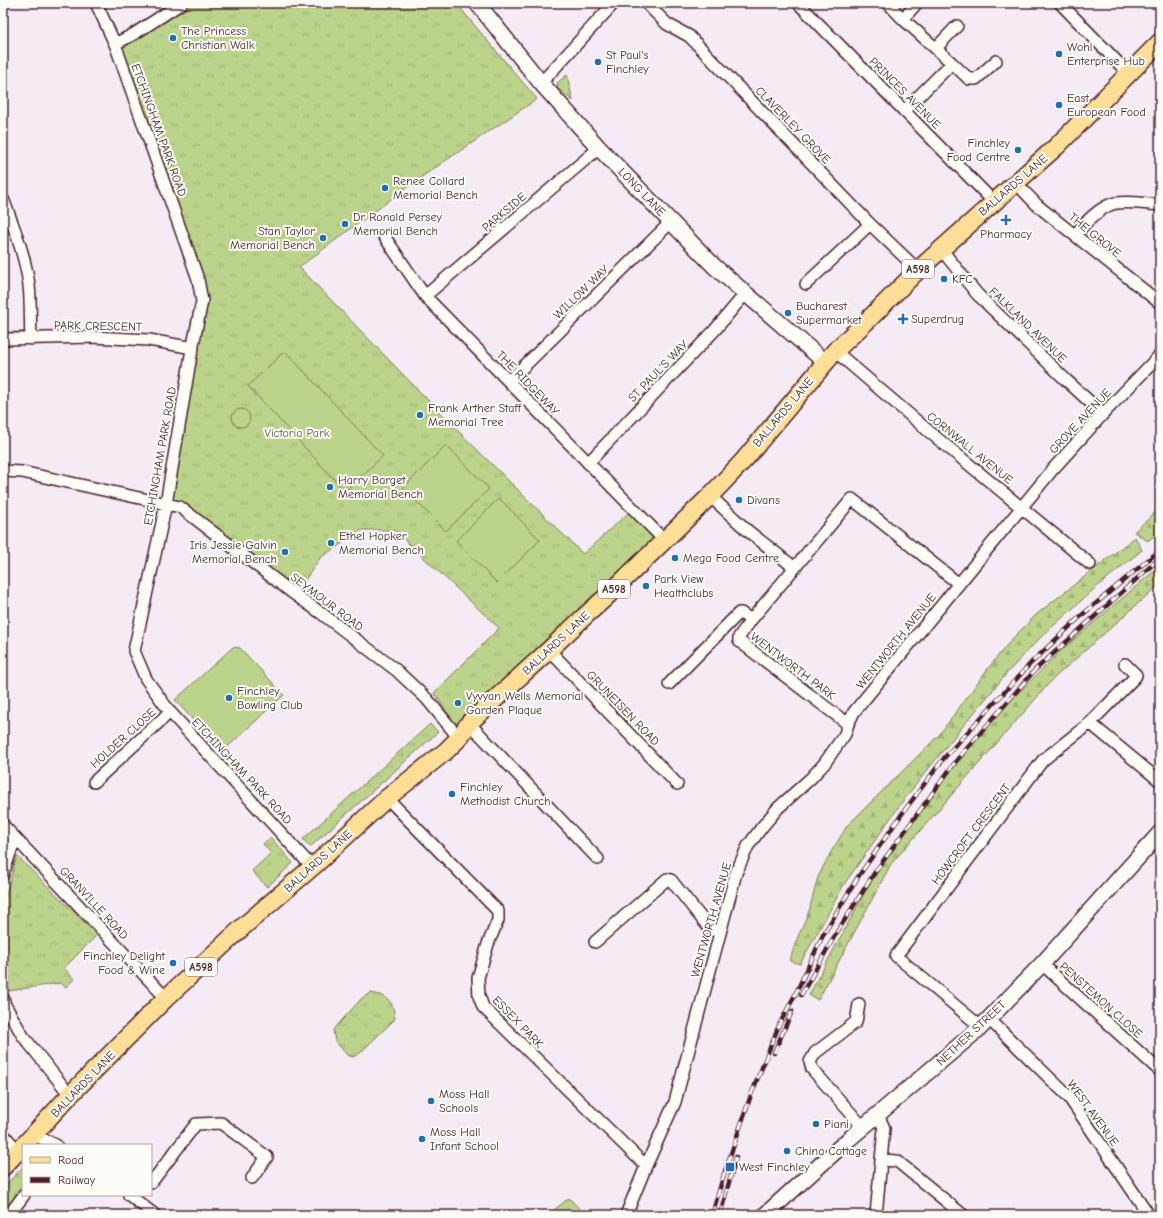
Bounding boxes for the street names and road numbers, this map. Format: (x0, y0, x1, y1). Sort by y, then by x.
street label: PRINCES AVENUE (866, 54, 944, 132)
street label: ETCHINGHAM PARK ROAD (128, 62, 190, 198)
street label: CLAVERLEY GROVE (753, 83, 833, 167)
street label: BALLARDS LANE (976, 151, 1050, 219)
street label: LONG LANE (615, 165, 669, 219)
street label: PARKSIDE (479, 190, 529, 234)
street label: THE GROVE (1066, 210, 1124, 260)
road number: A598 (902, 260, 934, 278)
street label: WILLOW WAY (550, 261, 612, 322)
street label: FALKLAND AVENUE (986, 284, 1070, 366)
street label: PARK CRESCENT (54, 318, 143, 334)
street label: ST PAUL'S WAY (625, 337, 692, 405)
street label: THE RIDGEWAY (494, 348, 563, 419)
street label: BALLARDS LANE (750, 374, 816, 450)
street label: GROVE AVENUE (1046, 385, 1114, 457)
street label: ETCHINGHAM PARK ROAD (141, 386, 179, 526)
street label: CORNWALL AVENUE (924, 409, 1016, 487)
street label: SEYMOUR ROAD (288, 570, 366, 634)
road number: A598 (598, 580, 630, 598)
street label: WENTWORTH AVENUE (853, 590, 939, 692)
street label: BALLARDS LANE (519, 608, 593, 678)
street label: WENTWORTH PARK (748, 630, 838, 703)
street label: GRUNEISEN ROAD (584, 668, 662, 748)
street label: HOLDER CLOSE (88, 705, 158, 771)
street label: ETCHINGHAM PARK ROAD (189, 715, 295, 827)
street label: HOWCROFT CRESCENT (929, 780, 1014, 887)
street label: BALLARDS LANE (281, 827, 355, 895)
street label: WENTWORTH AVENUE (688, 861, 734, 979)
street label: GRANVILLE ROAD (57, 864, 131, 942)
road number: A598 (185, 958, 217, 976)
street label: PENSTEMON CLOSE (1057, 959, 1145, 1041)
street label: ESSEX PARK (490, 993, 547, 1051)
street label: NETHER STREET (934, 997, 1009, 1069)
street label: BALLARDS LANE (48, 1048, 118, 1120)
street label: WEST AVENUE (1064, 1077, 1122, 1149)

